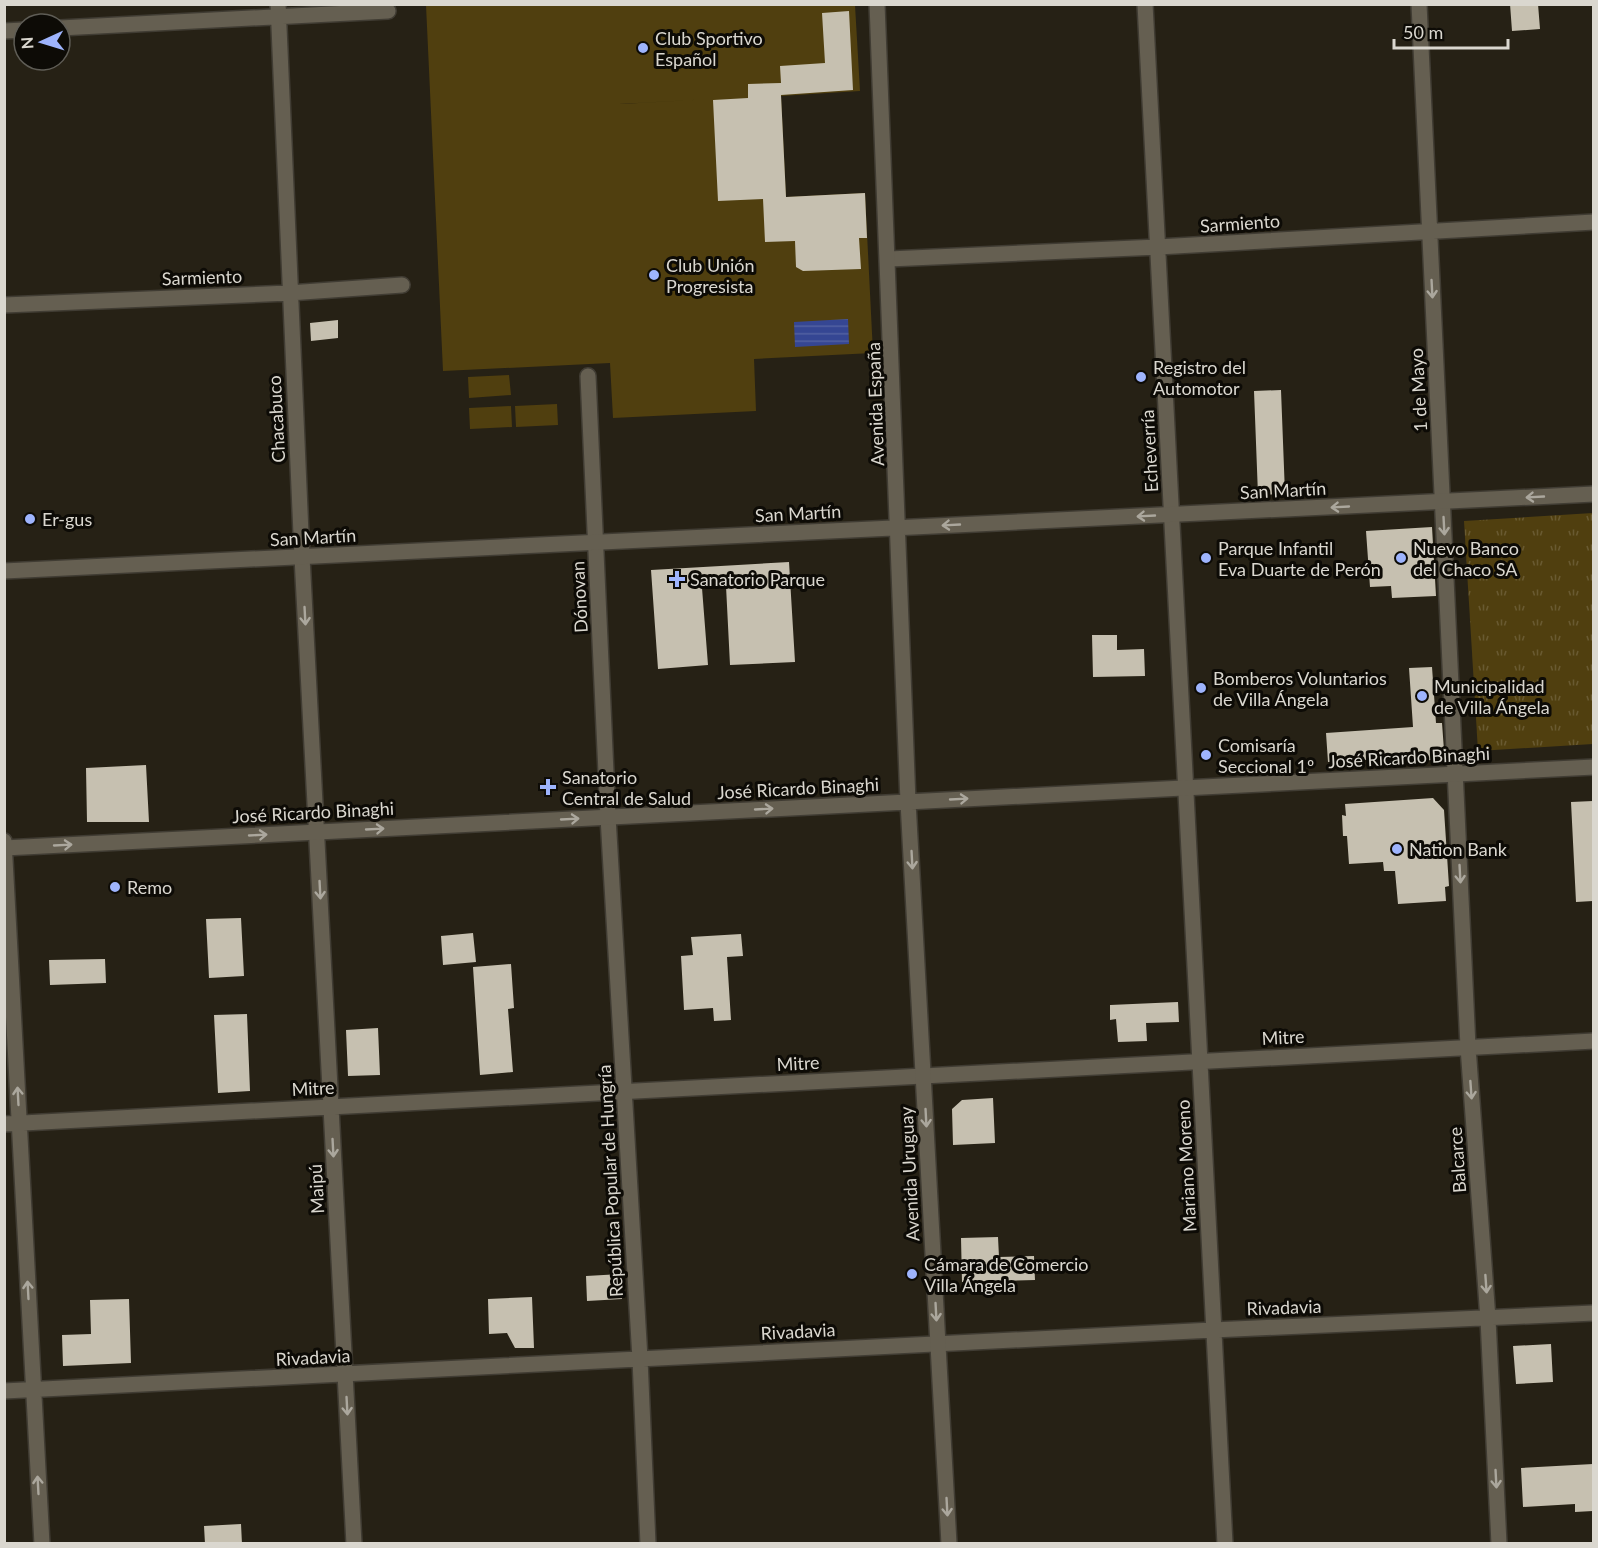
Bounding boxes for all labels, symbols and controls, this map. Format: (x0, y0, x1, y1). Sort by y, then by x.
north arrow (12, 12, 72, 72)
scale bar (1394, 12, 1508, 50)
text: 50 m (1403, 21, 1443, 43)
place label: Club Sportivo Español (655, 27, 763, 70)
text: N (17, 36, 36, 50)
marker: Club Sportivo Español (636, 41, 650, 55)
street label: Sarmiento (1199, 209, 1281, 237)
place label: Club Unión Progresista (666, 254, 755, 297)
street label: Sarmiento (161, 265, 243, 289)
marker: Club Unión Progresista (647, 268, 661, 282)
one-way arrow (1427, 278, 1438, 298)
street label: Avenida España (862, 342, 888, 466)
street label: 1 de Mayo (1405, 348, 1431, 432)
place label: Registro del Automotor (1153, 356, 1246, 399)
marker: Registro del Automotor (1134, 370, 1148, 384)
street label: Chacabuco (263, 375, 289, 463)
street label: Echeverría (1136, 409, 1162, 493)
street label: San Martín (1239, 477, 1327, 503)
one-way arrow (1526, 492, 1546, 503)
street label: San Martín (754, 500, 842, 526)
one-way arrow (1331, 501, 1351, 512)
place label: Er-gus (42, 508, 92, 530)
one-way arrow (1136, 510, 1156, 521)
marker: Er-gus (23, 512, 37, 526)
one-way arrow (1438, 515, 1449, 535)
one-way arrow (941, 520, 961, 531)
street label: San Martín (269, 524, 357, 550)
place label: Parque Infantil Eva Duarte de Perón (1218, 537, 1381, 580)
place label: Nuevo Banco del Chaco SA (1413, 537, 1519, 580)
marker: Parque Infantil Eva Duarte de Perón (1199, 551, 1213, 565)
marker: Nuevo Banco del Chaco SA (1394, 551, 1408, 565)
street label: Dónovan (566, 561, 592, 633)
place label: Sanatorio Parque (690, 568, 825, 590)
marker: Sanatorio Parque (668, 570, 686, 588)
one-way arrow (299, 605, 310, 625)
place label: Bomberos Voluntarios de Villa Ángela (1213, 667, 1387, 710)
place label: Municipalidad de Villa Ángela (1434, 675, 1550, 718)
marker: Bomberos Voluntarios de Villa Ángela (1194, 681, 1208, 695)
marker: Municipalidad de Villa Ángela (1415, 689, 1429, 703)
place label: Comisaría Seccional 1º (1218, 734, 1314, 777)
street label: José Ricardo Binaghi (1328, 742, 1490, 772)
marker: Comisaría Seccional 1º (1199, 748, 1213, 762)
place label: Sanatorio Central de Salud (562, 766, 691, 809)
street label: José Ricardo Binaghi (717, 773, 879, 803)
marker: Sanatorio Central de Salud (539, 778, 557, 796)
one-way arrow (949, 794, 969, 805)
street label: José Ricardo Binaghi (232, 797, 394, 827)
one-way arrow (754, 803, 774, 814)
one-way arrow (559, 813, 579, 824)
one-way arrow (364, 823, 384, 834)
one-way arrow (248, 829, 268, 840)
place label: Nation Bank (1409, 838, 1508, 860)
one-way arrow (53, 839, 73, 850)
marker: Nation Bank (1390, 842, 1404, 856)
one-way arrow (906, 850, 917, 870)
one-way arrow (1455, 864, 1466, 884)
place label: Remo (127, 876, 172, 898)
marker: Remo (108, 880, 122, 894)
one-way arrow (314, 880, 325, 900)
street label: Mitre (1261, 1025, 1305, 1049)
street label: Mitre (776, 1051, 820, 1075)
street label: República Popular de Hungría (593, 1064, 627, 1298)
street label: Mitre (291, 1076, 335, 1100)
one-way arrow (1466, 1079, 1477, 1099)
one-way arrow (12, 1086, 23, 1106)
street label: Mariano Moreno (1172, 1099, 1200, 1233)
street label: Avenida Uruguay (894, 1105, 924, 1242)
one-way arrow (920, 1107, 931, 1127)
street label: Balcarce (1444, 1126, 1470, 1194)
one-way arrow (328, 1137, 339, 1157)
street label: Maipú (304, 1164, 328, 1214)
place label: Cámara de Comercio Villa Ángela (924, 1253, 1089, 1296)
marker: Cámara de Comercio Villa Ángela (905, 1267, 919, 1281)
one-way arrow (1480, 1274, 1491, 1294)
one-way arrow (23, 1281, 34, 1301)
street label: Rivadavia (1246, 1295, 1322, 1319)
one-way arrow (930, 1302, 941, 1322)
street label: Rivadavia (760, 1318, 836, 1344)
street label: Rivadavia (275, 1344, 351, 1370)
one-way arrow (342, 1395, 353, 1415)
one-way arrow (1491, 1469, 1502, 1489)
one-way arrow (33, 1476, 44, 1496)
one-way arrow (942, 1497, 953, 1517)

